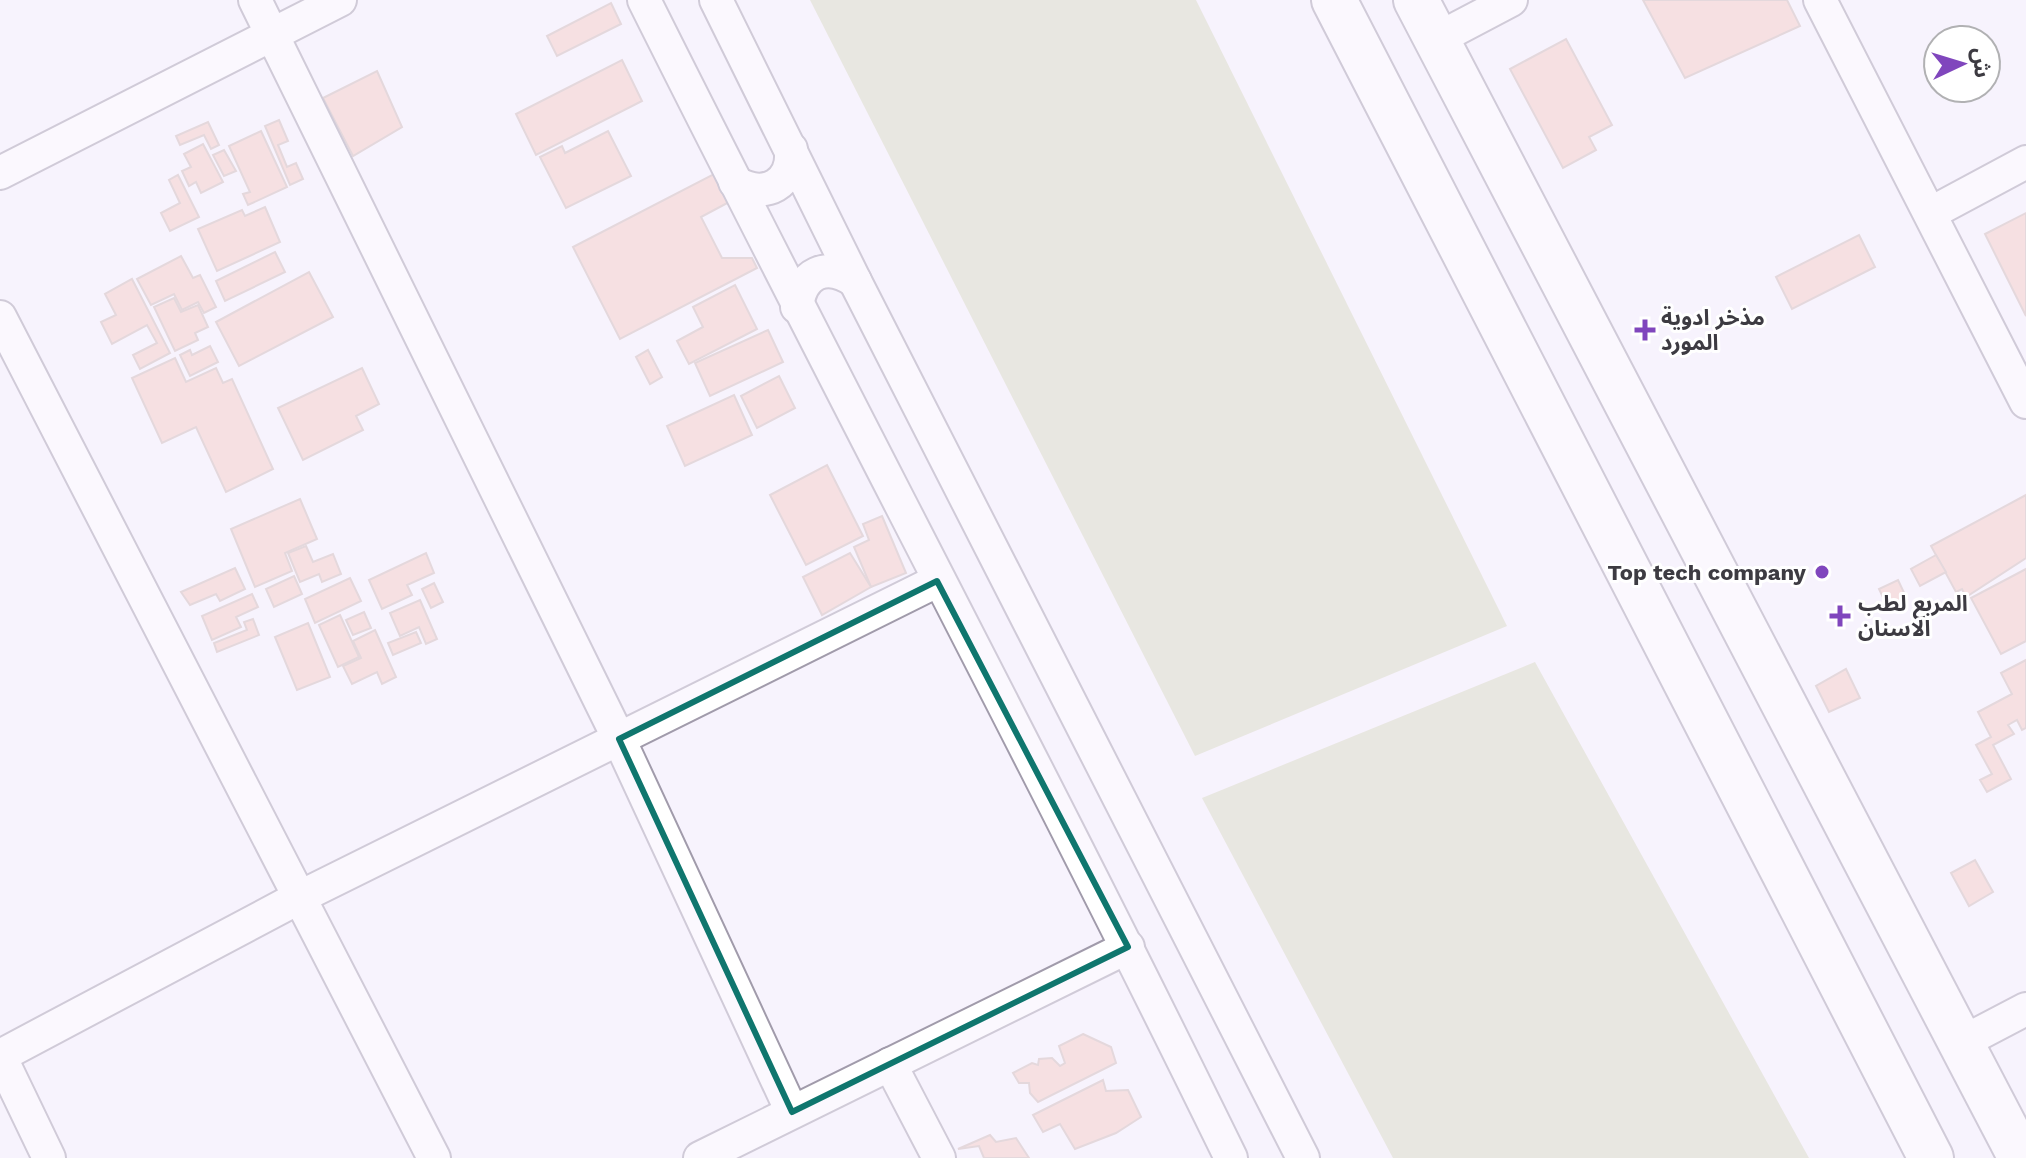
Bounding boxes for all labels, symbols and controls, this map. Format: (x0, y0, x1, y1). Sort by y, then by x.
north arrow (1922, 24, 2002, 104)
text: ش (1968, 47, 1995, 79)
place label: مذخر ادوية المورد (1661, 305, 1765, 356)
marker: مذخر ادوية المورد (1636, 321, 1654, 339)
place label: Top tech company (1607, 560, 1807, 585)
marker: Top tech company (1813, 563, 1831, 581)
place label: المربع لطب الاسنان (1858, 591, 1968, 641)
marker: المربع لطب الاسنان (1829, 605, 1851, 627)

